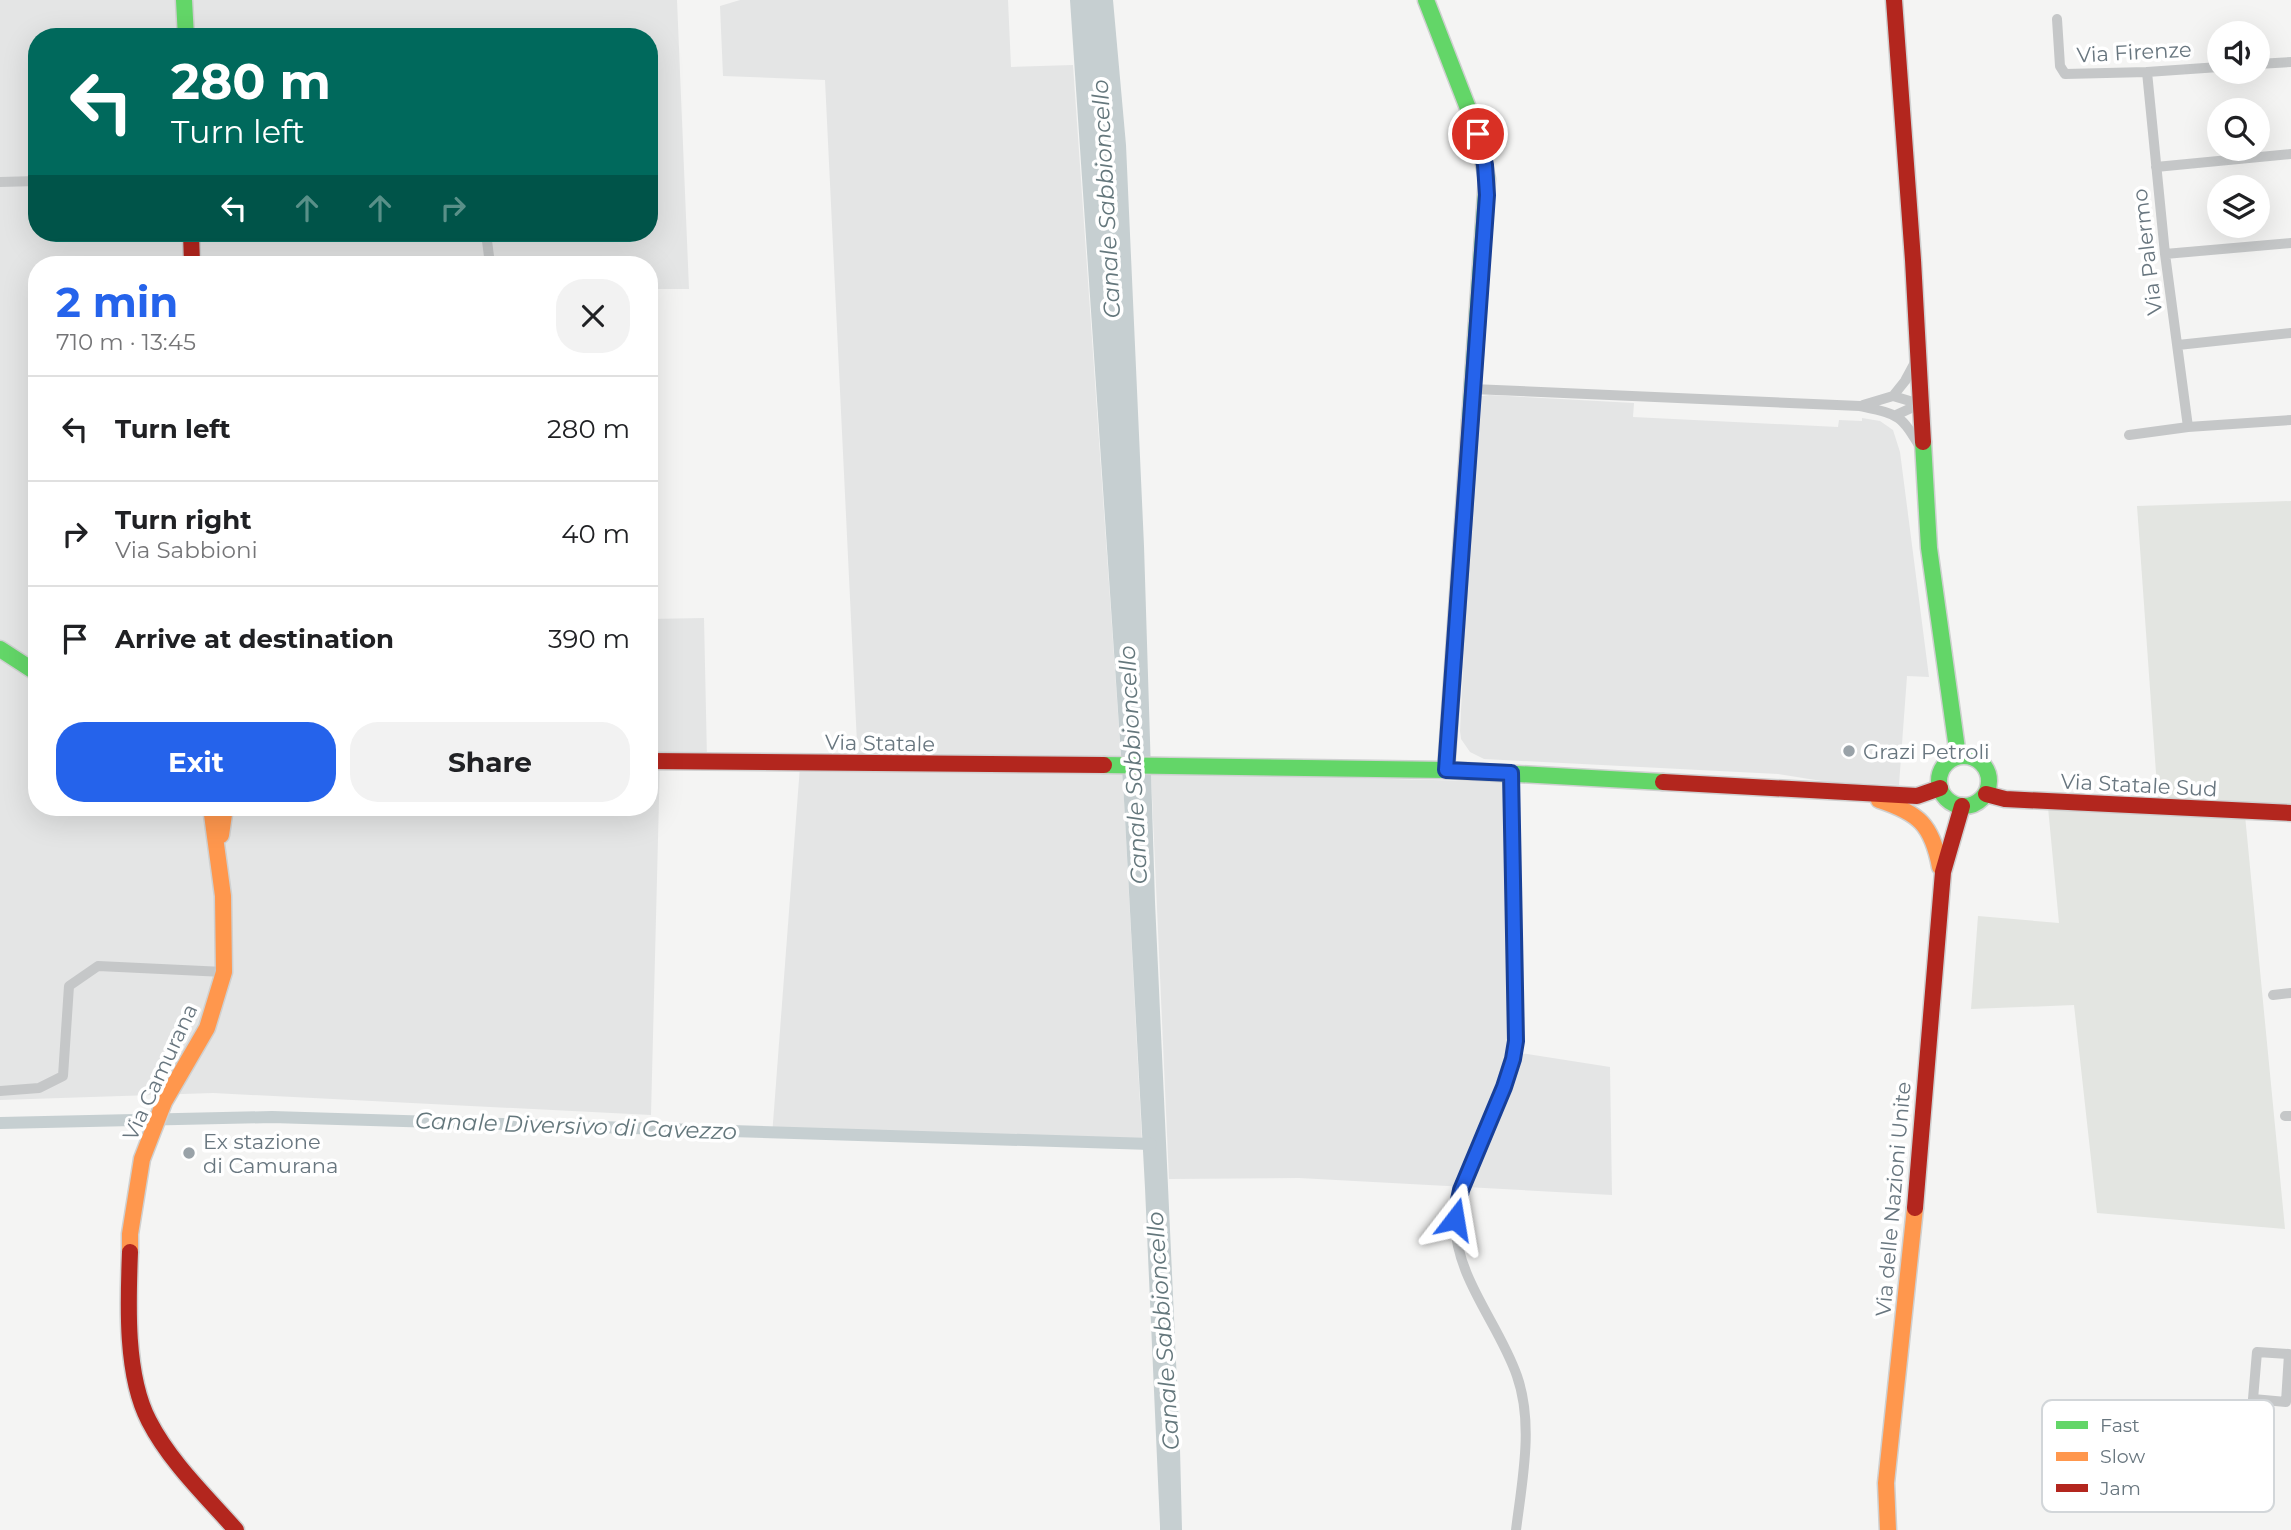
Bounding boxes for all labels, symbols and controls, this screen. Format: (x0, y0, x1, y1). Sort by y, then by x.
map controls (2207, 21, 2270, 238)
button: sound (2207, 21, 2270, 84)
street label: Via Firenze (2076, 37, 2192, 67)
text: 280 m (171, 52, 331, 111)
icon: left (56, 56, 147, 147)
water label: Canale Sabbioncello (1086, 79, 1126, 319)
button: search (2207, 98, 2270, 161)
pin (1448, 104, 1508, 164)
text: Turn left (171, 112, 305, 151)
icon: arrive (1459, 115, 1497, 153)
button: layers (2207, 175, 2270, 238)
street label: Via Palermo (2127, 187, 2167, 317)
icon: left (215, 189, 253, 227)
icon: ahead (288, 189, 326, 227)
icon: ahead (361, 189, 399, 227)
icon: right (434, 189, 472, 227)
text: 2 min (56, 276, 178, 328)
button: close (556, 279, 630, 353)
text: 710 m · 13:45 (56, 328, 196, 356)
icon: left (56, 410, 94, 448)
text: Turn left (115, 413, 231, 445)
text: 280 m (547, 413, 630, 445)
text: Turn right (115, 504, 251, 536)
icon: right (56, 515, 94, 553)
text: 40 m (561, 518, 630, 550)
text: Via Sabbioni (115, 536, 258, 564)
icon: arrive (56, 620, 94, 658)
text: Arrive at destination (115, 623, 394, 655)
text: 390 m (548, 623, 630, 655)
water label: Canale Sabbioncello (1113, 645, 1153, 885)
button: Exit (56, 722, 336, 802)
button: Share (350, 722, 630, 802)
street label: Via Statale (825, 730, 935, 756)
place label: Grazi Petroli (1863, 739, 1990, 764)
marker: Grazi Petroli (1841, 743, 1857, 759)
street label: Via Statale Sud (2060, 768, 2218, 802)
street label: Via Camurana (117, 1000, 203, 1144)
street label: Via delle Nazioni Unite (1870, 1081, 1916, 1317)
water label: Canale Diversivo di Cavezzo (414, 1106, 738, 1146)
place label: Ex stazione di Camurana (203, 1129, 338, 1178)
marker: Ex stazione di Camurana (181, 1145, 197, 1161)
position arrow (1418, 1182, 1492, 1256)
water label: Canale Sabbioncello (1141, 1211, 1185, 1451)
legend (2042, 1400, 2274, 1512)
text: Fast (2100, 1414, 2140, 1437)
text: Slow (2100, 1445, 2145, 1468)
text: Jam (2099, 1477, 2141, 1500)

